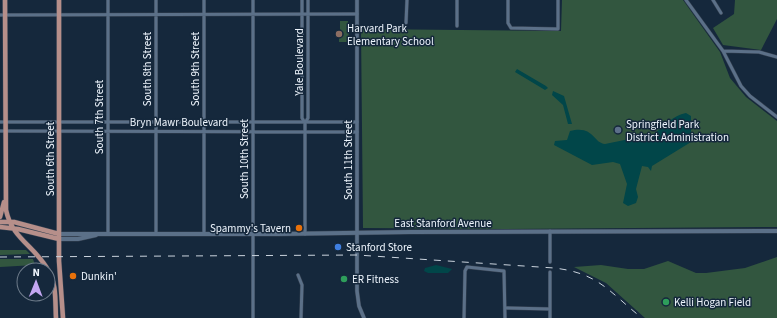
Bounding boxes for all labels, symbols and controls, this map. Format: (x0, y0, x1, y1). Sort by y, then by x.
place label: Harvard Park Elementary School (347, 21, 434, 49)
street label: Yale Boulevard (292, 28, 307, 97)
marker: Harvard Park Elementary School (334, 29, 344, 39)
street label: South 8th Street (140, 31, 155, 106)
street label: South 9th Street (188, 31, 203, 106)
street label: South 7th Street (92, 79, 107, 154)
street label: Bryn Mawr Boulevard (130, 115, 228, 130)
place label: Springfield Park District Administration (626, 117, 729, 145)
street label: South 10th Street (237, 119, 252, 199)
street label: South 11th Street (341, 120, 356, 200)
street label: South 6th Street (43, 121, 58, 196)
marker: Springfield Park District Administration (613, 125, 623, 135)
street label: East Stanford Avenue (394, 216, 492, 231)
place label: Spammy's Tavern (210, 221, 291, 236)
marker: Spammy's Tavern (294, 223, 304, 233)
place label: Stanford Store (346, 240, 413, 255)
marker: Stanford Store (333, 242, 343, 252)
north arrow (16, 262, 56, 302)
text: N (32, 265, 40, 280)
place label: Dunkin' (81, 269, 117, 284)
marker: Dunkin' (68, 271, 78, 281)
place label: ER Fitness (352, 272, 399, 287)
marker: ER Fitness (339, 274, 349, 284)
place label: Kelli Hogan Field (674, 295, 751, 310)
marker: Kelli Hogan Field (661, 297, 671, 307)

